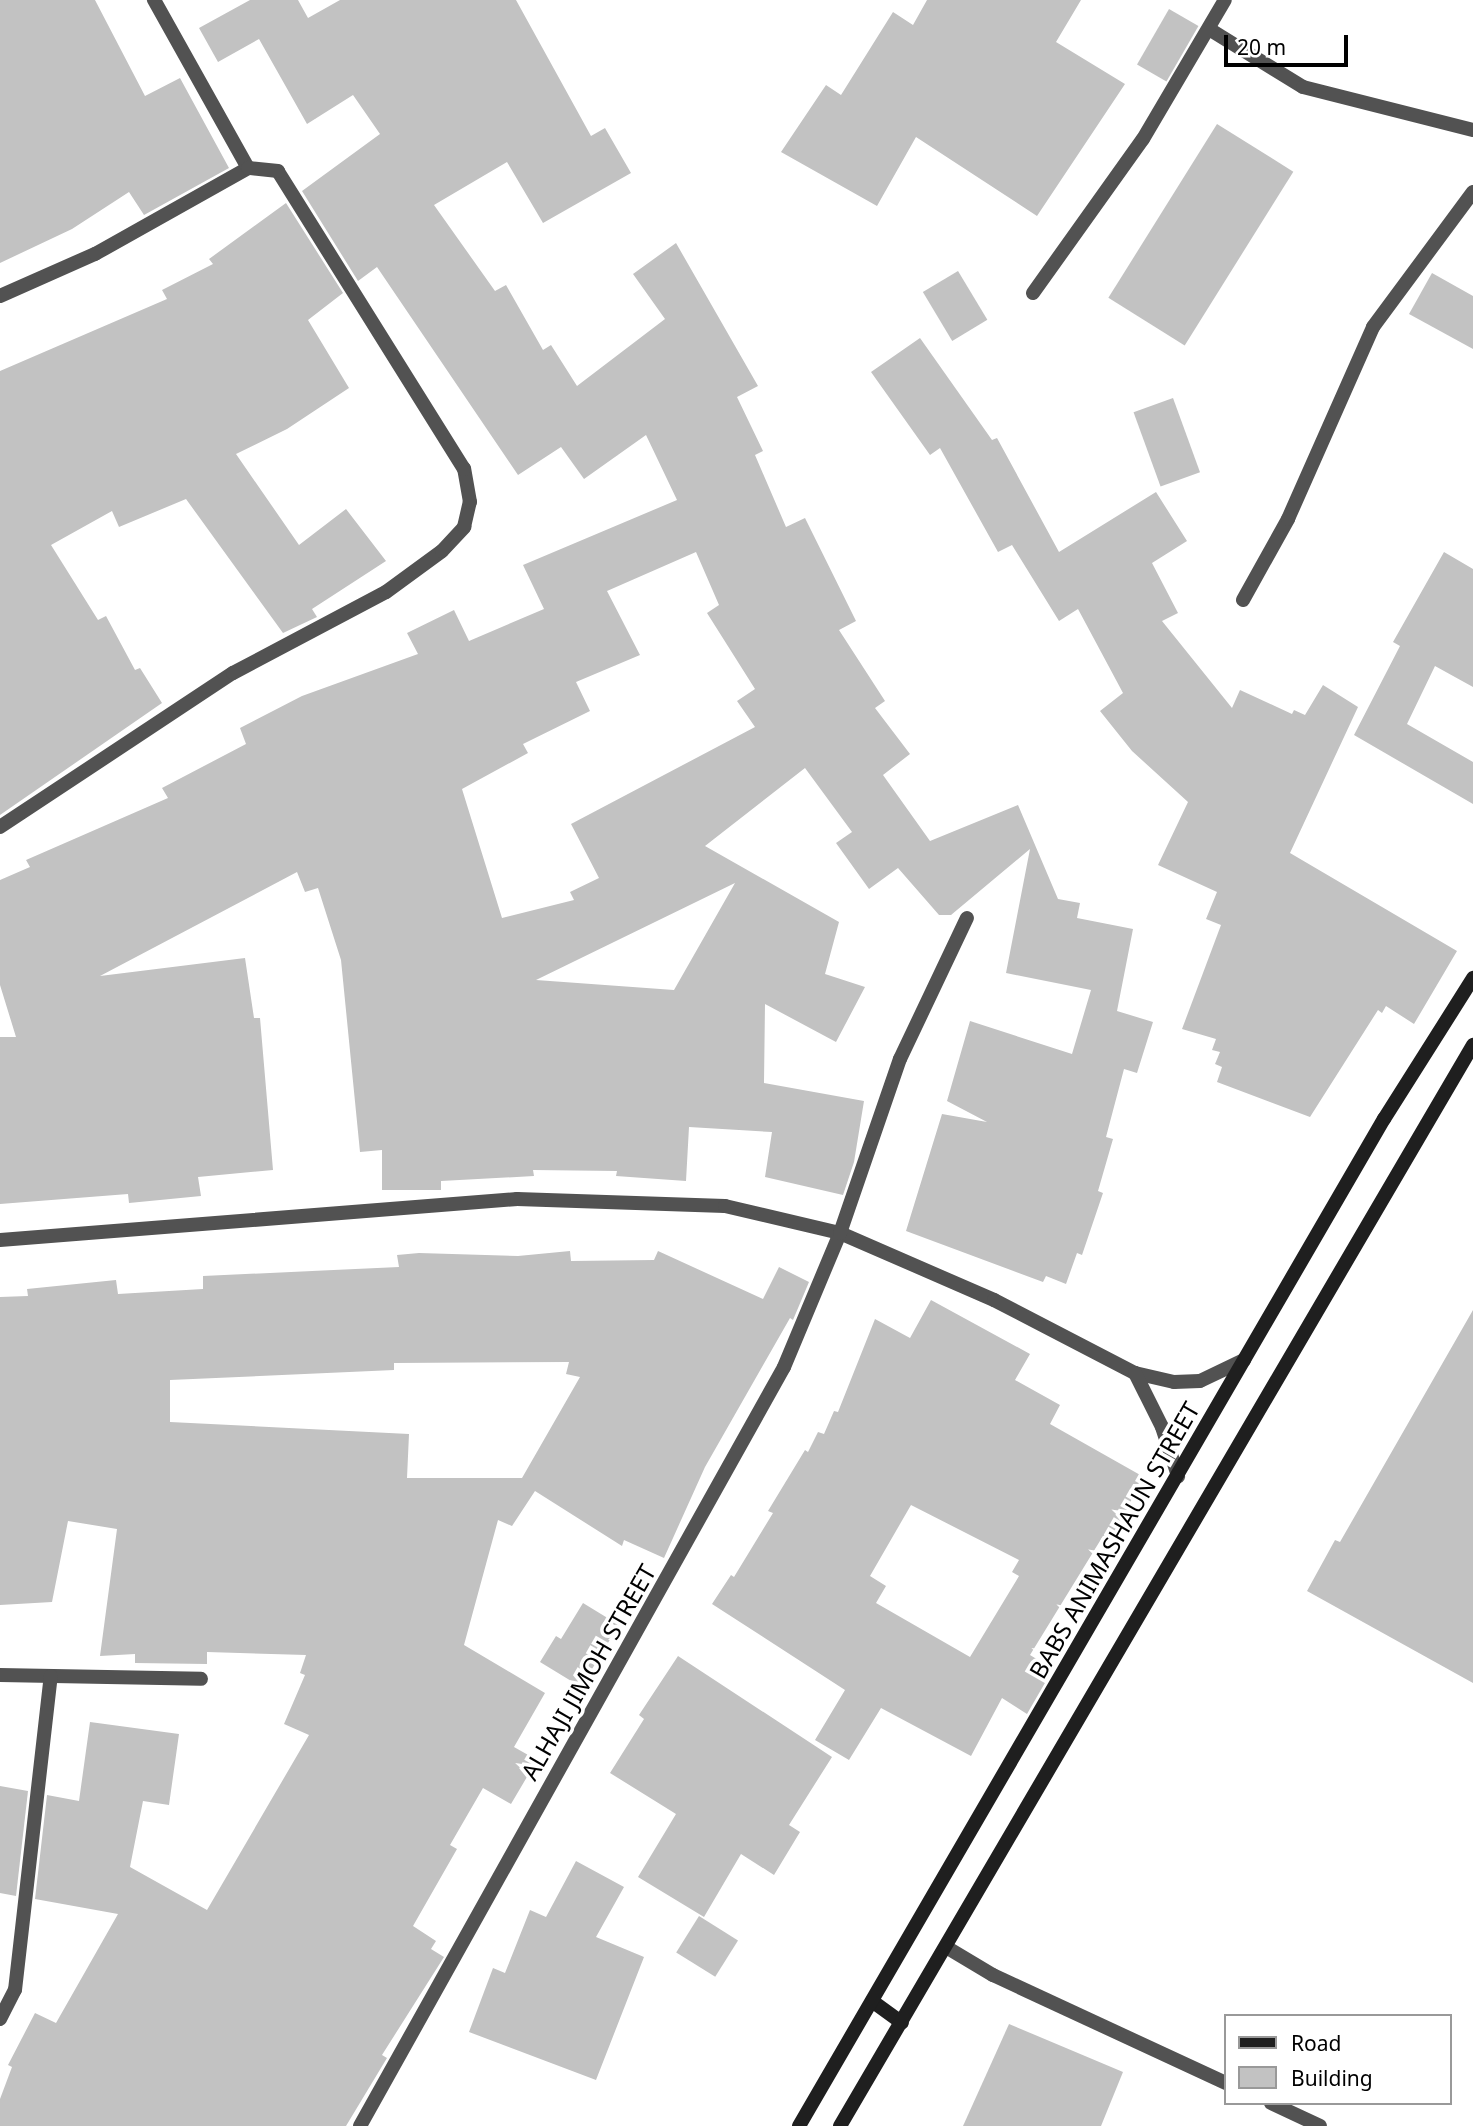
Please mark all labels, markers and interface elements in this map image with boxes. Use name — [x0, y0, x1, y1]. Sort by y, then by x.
scale bar — [1228, 21, 1352, 65]
text: 20 m — [1237, 33, 1286, 61]
street label: BABS ANIMASHAUN STREET — [1023, 1397, 1205, 1683]
street label: ALHAJI JIMOH STREET — [515, 1559, 661, 1785]
legend — [1224, 2014, 1452, 2105]
text: Road — [1291, 2029, 1341, 2057]
text: Building — [1291, 2064, 1373, 2092]

